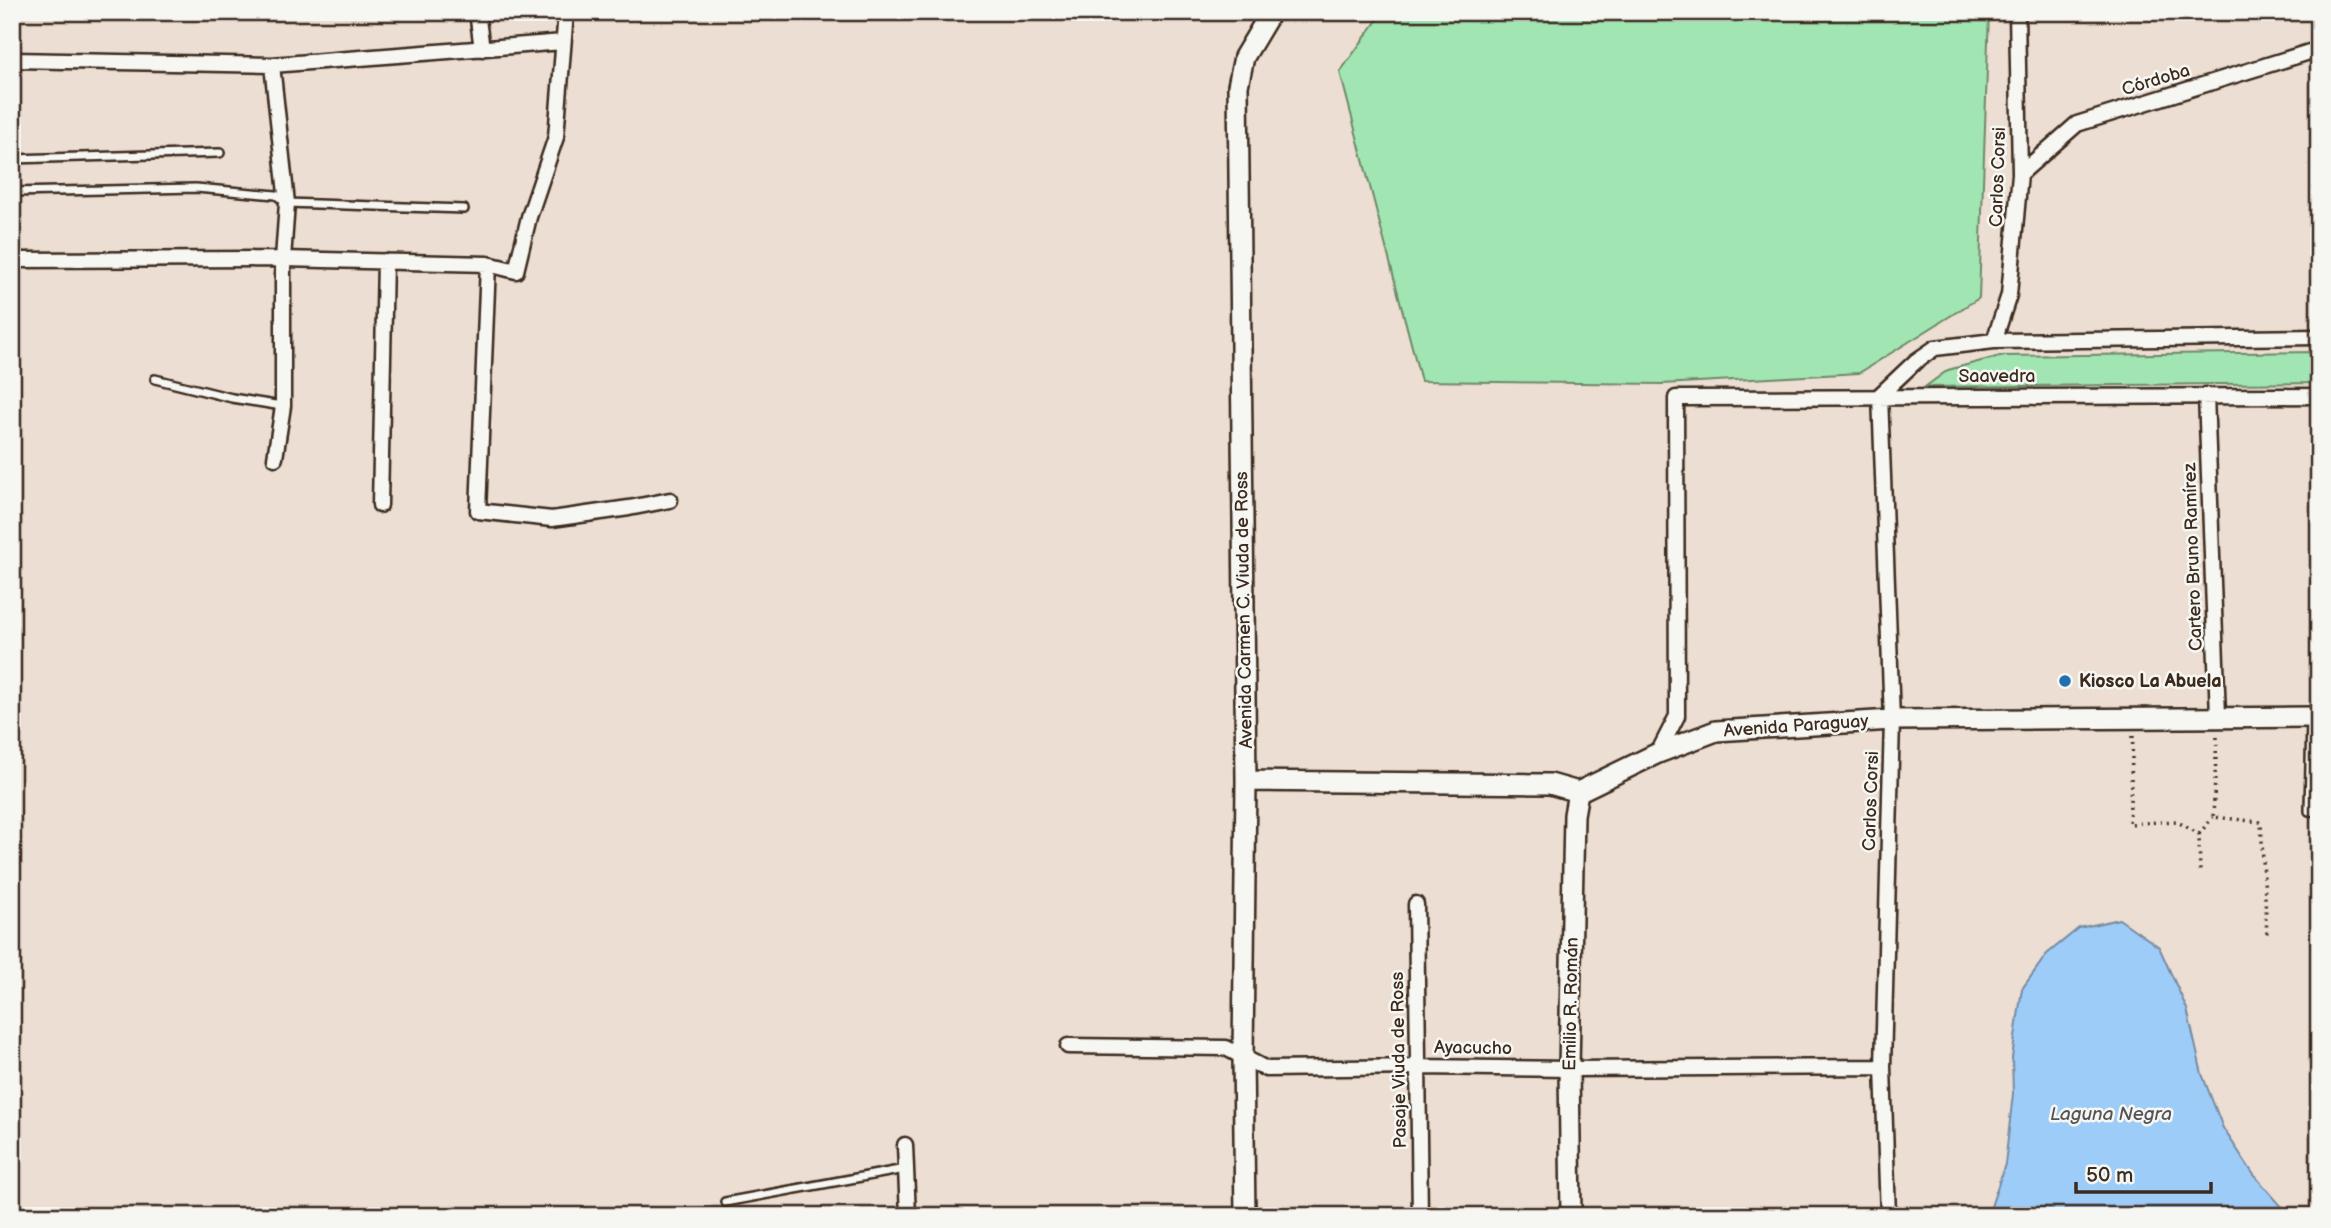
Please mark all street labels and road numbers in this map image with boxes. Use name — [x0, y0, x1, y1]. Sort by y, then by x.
street label: Córdoba — [2119, 60, 2193, 100]
street label: Carlos Corsi — [1986, 127, 2010, 227]
street label: Saavedra — [1958, 366, 2036, 387]
street label: Cartero Bruno Ramírez — [2179, 462, 2207, 651]
street label: Avenida Carmen C. Viuda de Ross — [1231, 471, 1257, 749]
street label: Avenida Paraguay — [1723, 710, 1870, 742]
street label: Carlos Corsi — [1859, 751, 1883, 851]
street label: Emilio R. Román — [1559, 937, 1583, 1071]
street label: Pasaje Viuda de Ross — [1387, 971, 1411, 1148]
street label: Ayacucho — [1434, 1037, 1512, 1059]

